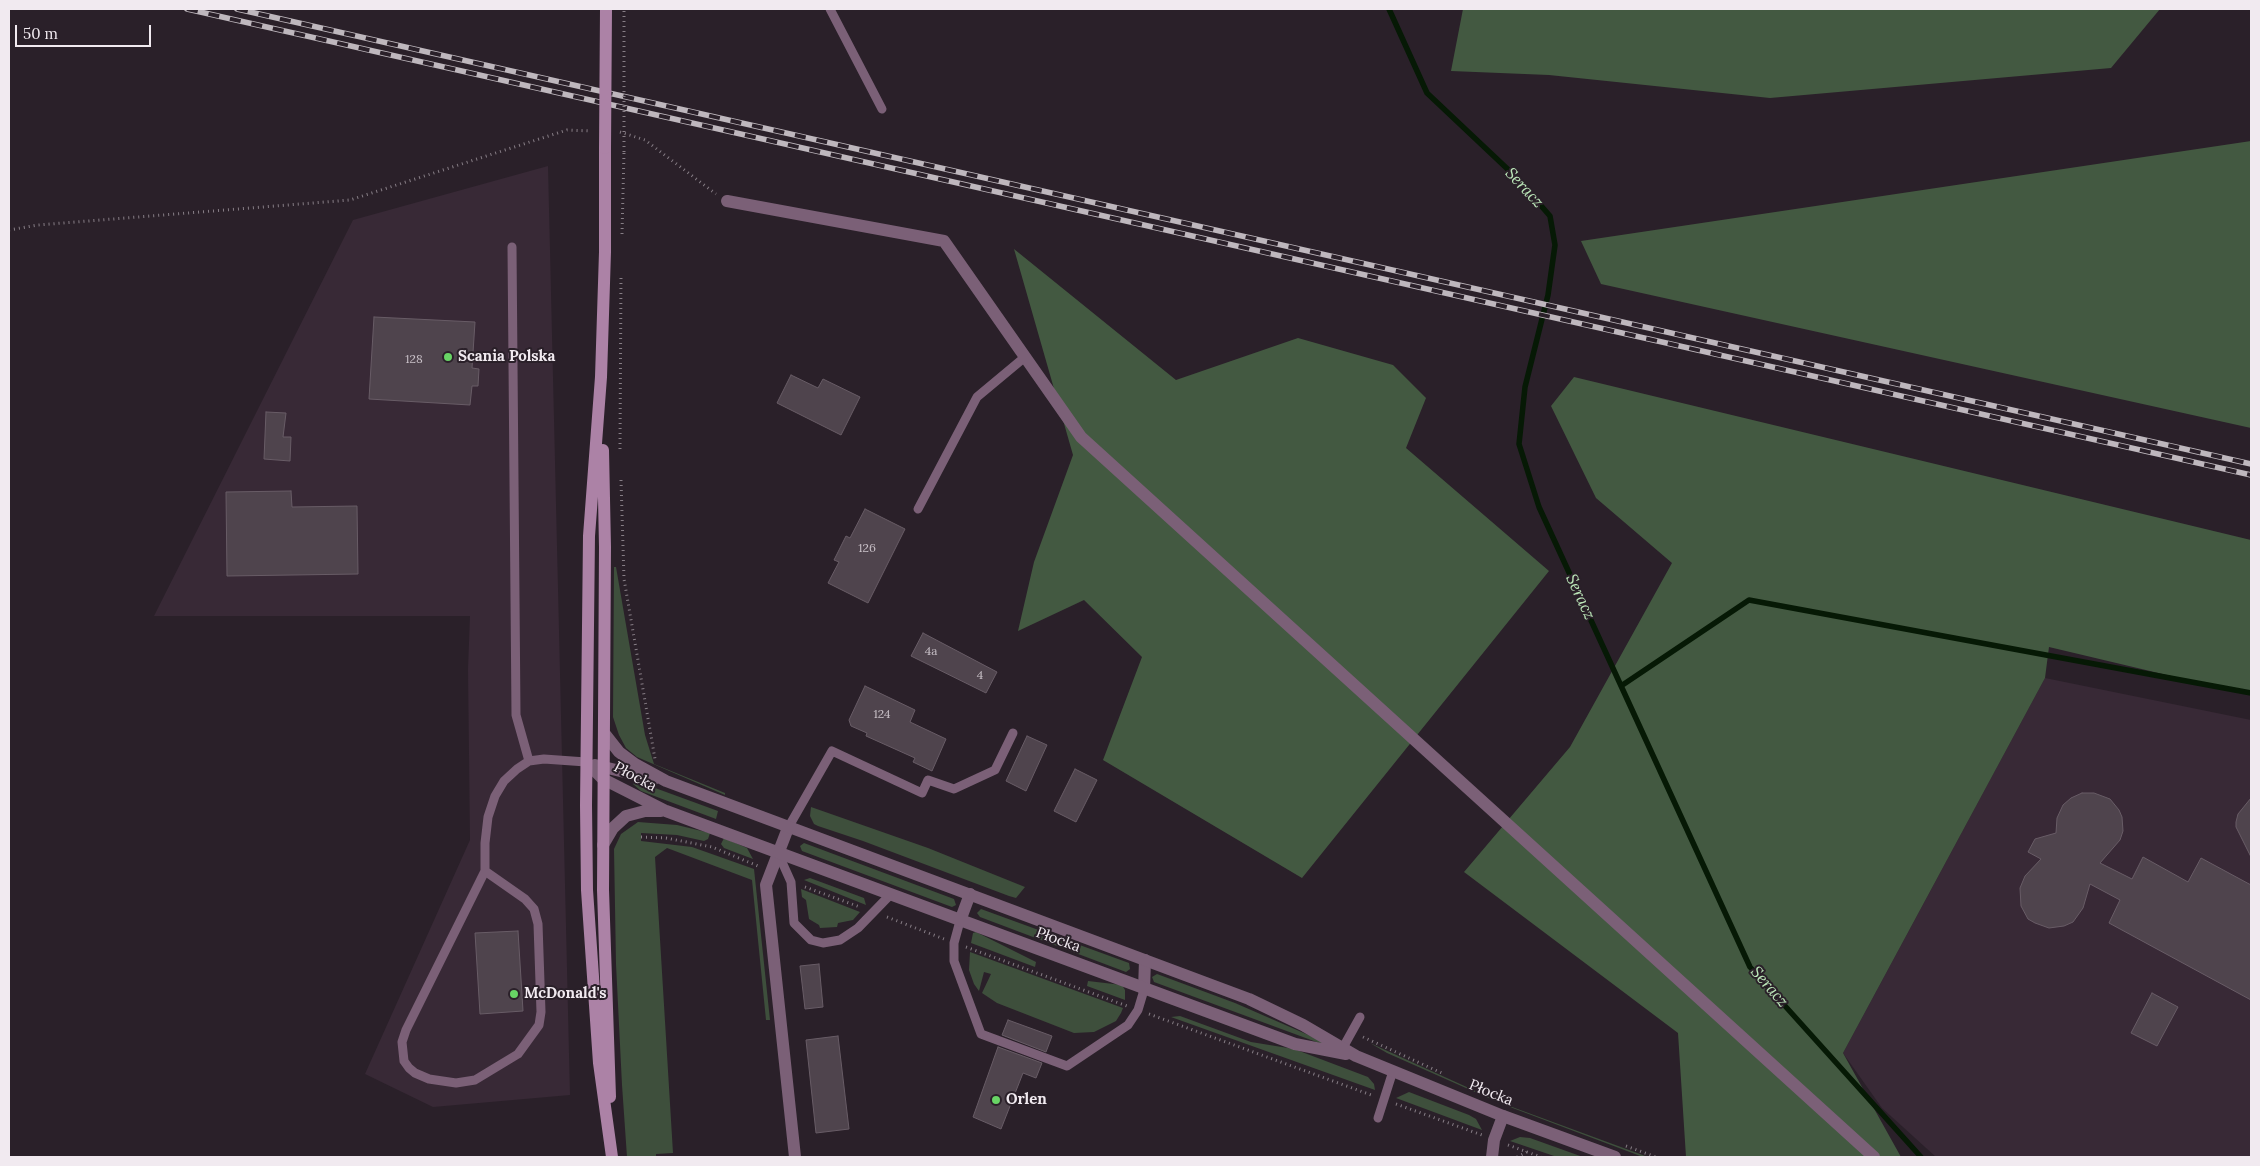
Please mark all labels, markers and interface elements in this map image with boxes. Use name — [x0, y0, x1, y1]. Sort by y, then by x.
scale bar — [18, 15, 154, 47]
text: 50 m — [23, 24, 58, 43]
water label: Seracz — [1501, 164, 1547, 212]
place label: Scania Polska — [458, 348, 555, 366]
marker: Scania Polska — [442, 351, 454, 363]
house number: 128 — [405, 353, 423, 367]
house number: 126 — [858, 542, 876, 556]
water label: Seracz — [1561, 571, 1599, 623]
house number: 4a — [925, 645, 937, 659]
house number: 4 — [977, 669, 983, 683]
house number: 124 — [873, 708, 891, 722]
street label: Płocka — [610, 758, 660, 796]
street label: Płocka — [1033, 924, 1083, 956]
water label: Seracz — [1746, 963, 1792, 1011]
place label: McDonald's — [524, 985, 607, 1003]
marker: McDonald's — [508, 988, 520, 1000]
street label: Płocka — [1466, 1076, 1516, 1110]
place label: Orlen — [1006, 1091, 1047, 1109]
marker: Orlen — [990, 1094, 1002, 1106]

